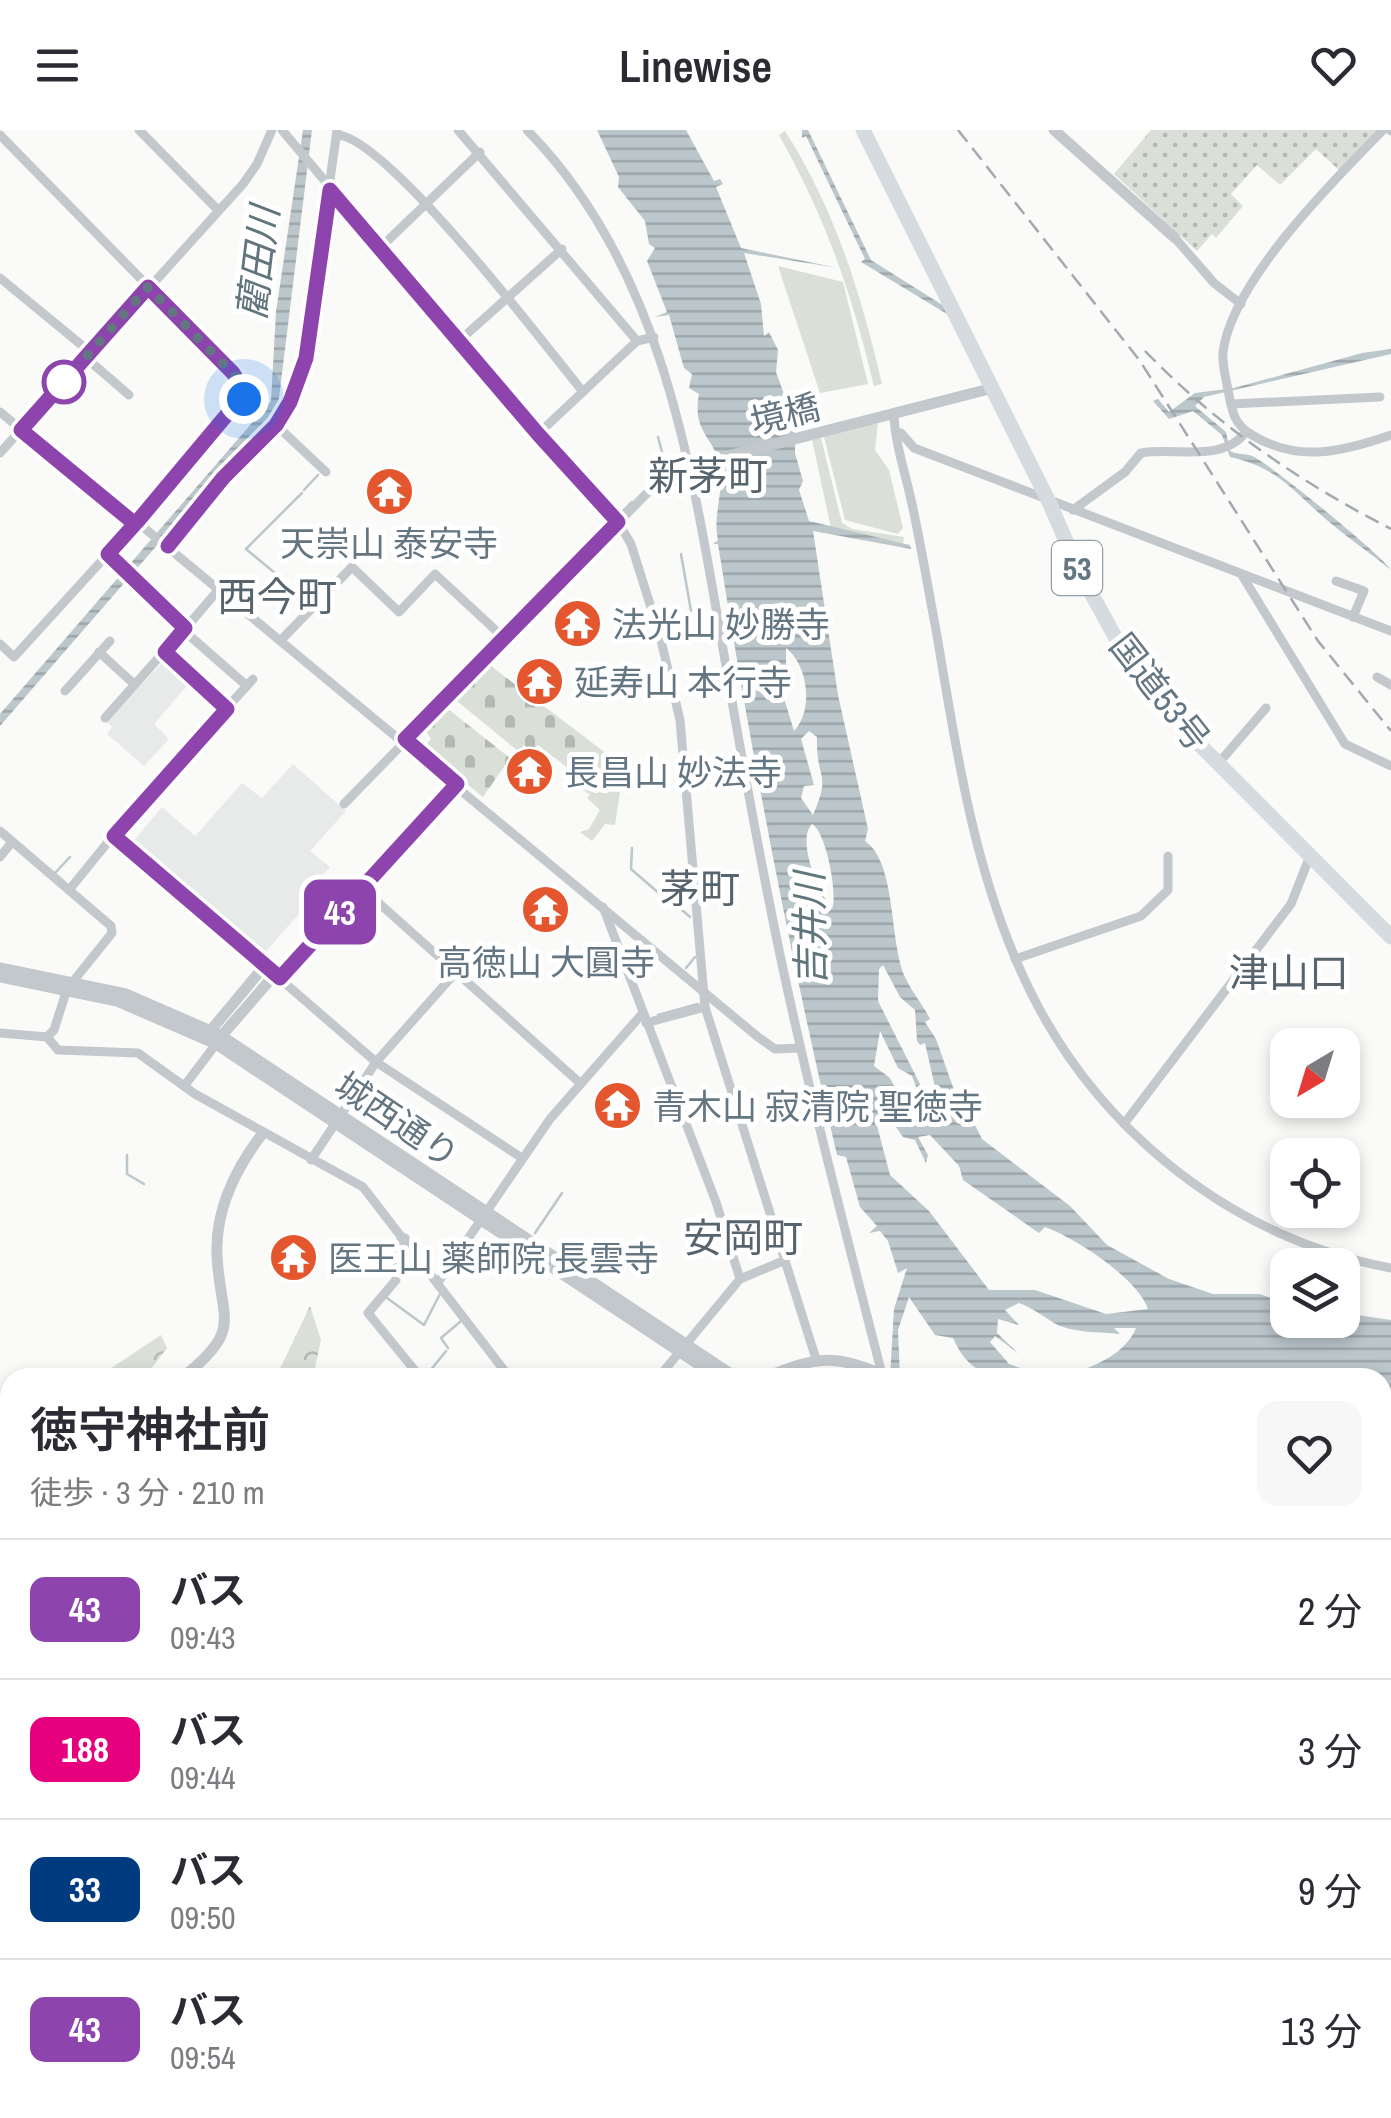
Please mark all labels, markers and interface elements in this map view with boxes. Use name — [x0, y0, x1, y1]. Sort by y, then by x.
text: Linewise — [619, 35, 772, 96]
icon: menu — [30, 38, 85, 93]
icon: heart — [1306, 38, 1361, 93]
water label: 藺田川 — [226, 199, 291, 323]
unlabelled marker — [43, 361, 85, 403]
your location — [219, 374, 269, 424]
street label: 境橋 — [745, 383, 825, 445]
district label: 新茅町 — [648, 449, 768, 502]
temple icon: 天崇山 泰安寺 — [363, 465, 415, 517]
place label: 天崇山 泰安寺 — [280, 520, 498, 567]
road number: 53 — [1052, 541, 1102, 595]
district label: 西今町 — [217, 570, 337, 623]
temple icon: 法光山 妙勝寺 — [551, 598, 603, 650]
place label: 法光山 妙勝寺 — [612, 601, 830, 648]
street label: 国道53号 — [1099, 624, 1221, 760]
temple icon: 延寿山 本行寺 — [513, 656, 565, 708]
place label: 延寿山 本行寺 — [574, 659, 792, 706]
temple icon: 長昌山 妙法寺 — [503, 746, 555, 798]
place label: 長昌山 妙法寺 — [564, 749, 782, 796]
district label: 茅町 — [660, 862, 740, 915]
water label: 吉井川 — [783, 868, 836, 986]
line badge: 43 — [295, 880, 385, 944]
temple icon: 高徳山 大圓寺 — [520, 884, 572, 936]
text: 43 — [324, 889, 356, 936]
place label: 高徳山 大圓寺 — [437, 939, 655, 986]
district label: 津山口 — [1229, 946, 1349, 999]
north arrow — [1270, 1028, 1360, 1118]
map controls — [1270, 1028, 1360, 1338]
street label: 城西通り — [326, 1061, 468, 1179]
temple icon: 青木山 寂清院 聖徳寺 — [591, 1080, 643, 1132]
place label: 青木山 寂清院 聖徳寺 — [652, 1083, 983, 1130]
button: locate — [1270, 1138, 1360, 1228]
district label: 安岡町 — [683, 1211, 803, 1264]
temple icon: 医王山 薬師院 長雲寺 — [267, 1232, 319, 1284]
place label: 医王山 薬師院 長雲寺 — [328, 1235, 659, 1282]
button: layers — [1270, 1248, 1360, 1338]
text: 徳守神社前 — [30, 1397, 270, 1462]
button: heart — [1257, 1401, 1362, 1506]
text: 徒歩 · 3 分 · 210 m — [30, 1471, 265, 1514]
text: バス — [170, 1565, 246, 1616]
text: 43 — [69, 1586, 101, 1633]
text: 2 分 — [1298, 1586, 1362, 1637]
text: 09:43 — [170, 1616, 236, 1659]
text: バス — [170, 1705, 246, 1756]
text: 188 — [61, 1726, 109, 1773]
text: 3 分 — [1298, 1726, 1362, 1777]
text: 09:44 — [170, 1756, 236, 1799]
text: バス — [170, 1845, 246, 1896]
text: 33 — [69, 1866, 101, 1913]
text: 9 分 — [1298, 1866, 1362, 1917]
text: 09:50 — [170, 1896, 236, 1939]
text: バス — [170, 1985, 246, 2036]
text: 43 — [69, 2006, 101, 2053]
text: 13 分 — [1281, 2006, 1362, 2057]
text: 09:54 — [170, 2036, 236, 2079]

